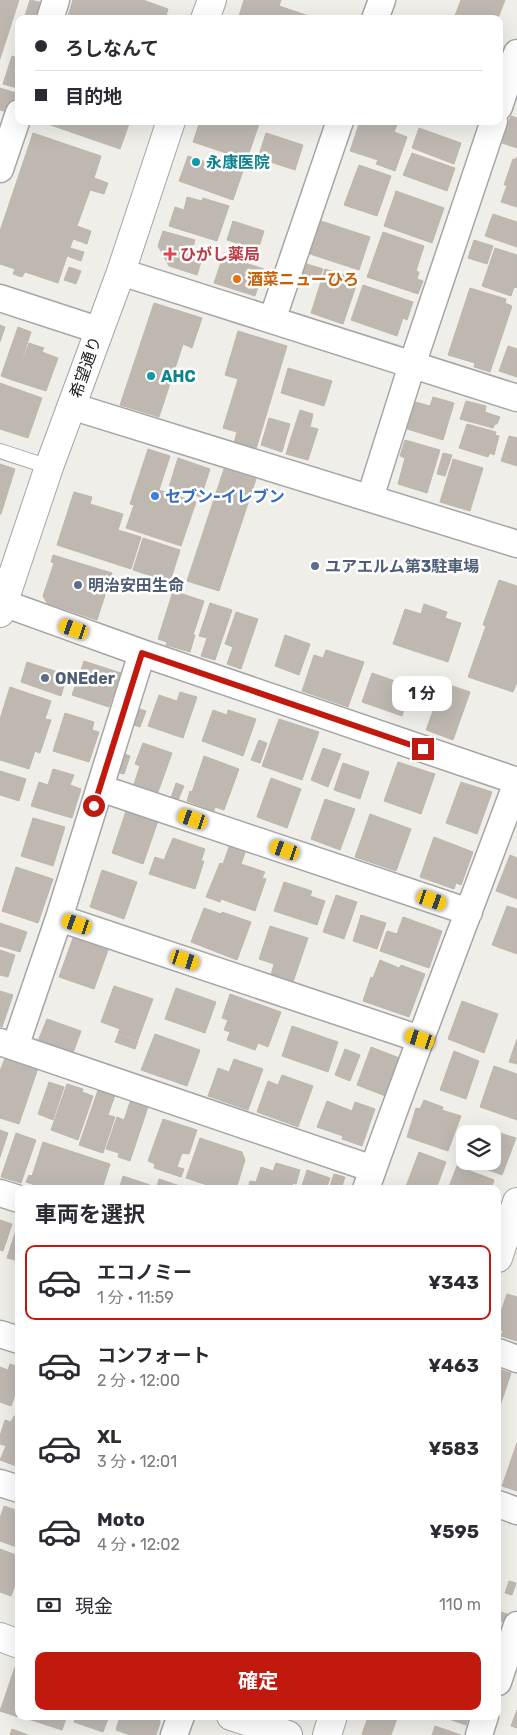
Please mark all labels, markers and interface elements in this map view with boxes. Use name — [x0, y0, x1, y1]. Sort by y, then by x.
text: ろしなんて — [65, 37, 159, 60]
text: 目的地 — [65, 85, 122, 108]
place label: 永康医院 — [206, 153, 270, 172]
marker: 永康医院 — [190, 156, 202, 168]
place label: ひがし薬局 — [180, 245, 260, 264]
marker: ひがし薬局 — [164, 248, 176, 260]
place label: 酒菜ニューひろ — [247, 270, 359, 289]
marker: 酒菜ニューひろ — [231, 273, 243, 285]
street label: 希望通り — [66, 334, 105, 401]
place label: AHC — [161, 367, 196, 386]
marker: AHC — [145, 370, 157, 382]
place label: セブン-イレブン — [165, 487, 285, 506]
marker: セブン-イレブン — [149, 490, 161, 502]
place label: ユアエルム第3駐車場 — [325, 557, 479, 576]
marker: ユアエルム第3駐車場 — [309, 560, 321, 572]
place label: 明治安田生命 — [88, 576, 184, 595]
marker: 明治安田生命 — [72, 579, 84, 591]
car — [57, 617, 90, 641]
place label: ONEder — [55, 669, 116, 688]
marker: ONEder — [39, 672, 51, 684]
callout: 1 分 — [393, 676, 453, 712]
text: 1 分 — [408, 684, 436, 703]
route end — [412, 738, 434, 760]
route start — [83, 795, 105, 817]
car — [176, 807, 209, 831]
car — [268, 838, 301, 862]
car — [415, 888, 448, 912]
car — [60, 912, 93, 936]
car — [168, 948, 201, 972]
car — [403, 1027, 436, 1051]
map controls — [456, 1125, 501, 1170]
button: layers — [456, 1125, 501, 1170]
text: 車両を選択 — [35, 1201, 145, 1228]
icon: car — [37, 1260, 82, 1305]
text: エコノミー — [97, 1261, 192, 1284]
text: ¥343 — [428, 1271, 479, 1294]
text: 1 分 · 11:59 — [97, 1288, 174, 1307]
icon: car — [37, 1343, 82, 1388]
text: コンフォート — [97, 1344, 210, 1367]
text: ¥463 — [428, 1354, 479, 1377]
text: 2 分 · 12:00 — [97, 1371, 180, 1390]
text: XL — [97, 1425, 121, 1448]
icon: car — [37, 1426, 82, 1471]
text: ¥583 — [428, 1437, 479, 1460]
text: 3 分 · 12:01 — [97, 1452, 177, 1471]
text: Moto — [97, 1508, 145, 1531]
icon: car — [37, 1509, 82, 1554]
text: ¥595 — [429, 1520, 479, 1543]
text: 4 分 · 12:02 — [97, 1535, 180, 1554]
icon: cash — [35, 1591, 63, 1619]
text: 現金 — [75, 1595, 113, 1618]
text: 110 m — [439, 1595, 481, 1614]
button: 確定 — [35, 1652, 481, 1710]

